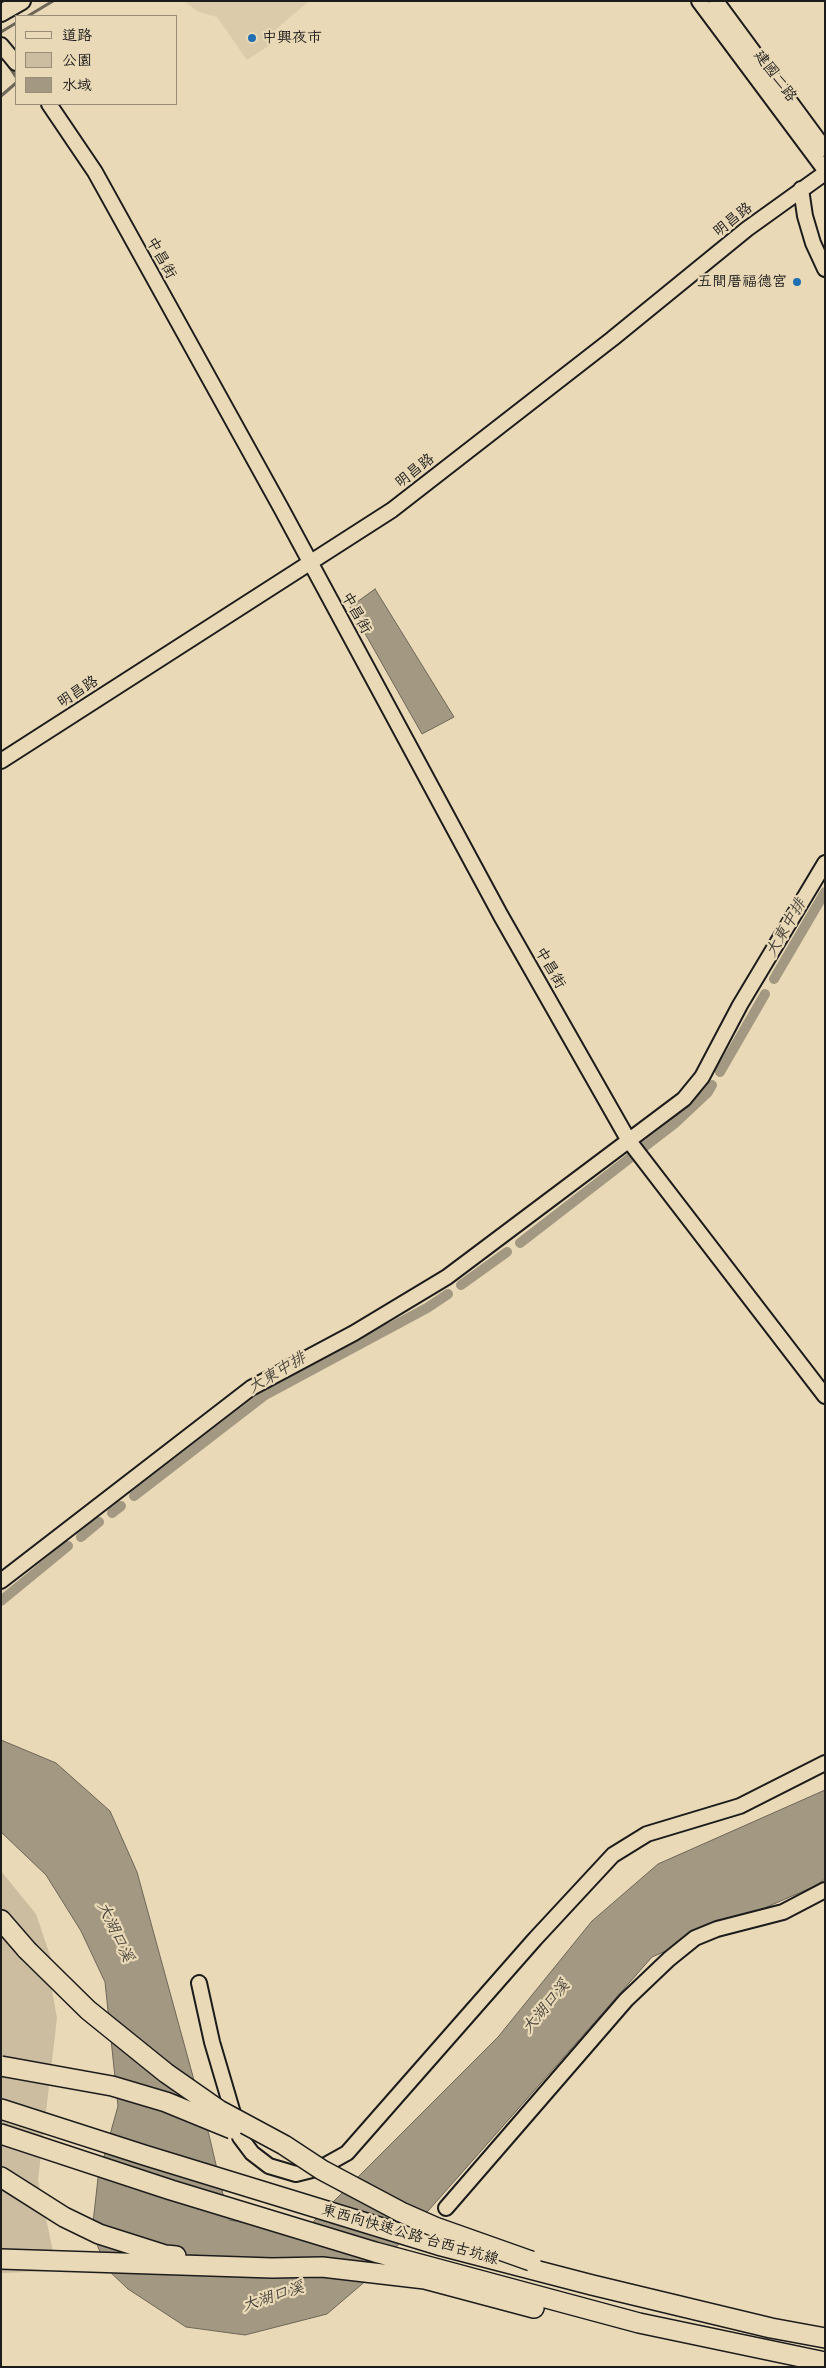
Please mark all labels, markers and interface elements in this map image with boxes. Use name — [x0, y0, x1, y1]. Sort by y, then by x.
legend — [15, 15, 178, 105]
text: 道路 — [62, 24, 92, 45]
place label: 中興夜市 — [262, 29, 322, 47]
marker: 中興夜市 — [246, 32, 258, 44]
street label: 建國二路 — [750, 47, 800, 105]
text: 公園 — [62, 49, 92, 70]
text: 水域 — [62, 74, 92, 95]
street label: 明昌路 — [710, 199, 756, 241]
street label: 中昌街 — [142, 234, 180, 282]
place label: 五間厝福德宮 — [697, 273, 787, 291]
marker: 五間厝福德宮 — [791, 276, 803, 288]
street label: 明昌路 — [392, 450, 438, 492]
street label: 中昌街 — [337, 589, 375, 637]
street label: 明昌路 — [54, 672, 102, 712]
water label: 大東中排 — [762, 895, 810, 961]
street label: 中昌街 — [531, 944, 569, 992]
water label: 大東中排 — [245, 1348, 309, 1398]
water label: 大湖口溪 — [93, 1899, 137, 1965]
water label: 大湖口溪 — [518, 1976, 574, 2038]
street label: 東西向快速公路 台西古坑線 — [319, 2201, 501, 2269]
water label: 大湖口溪 — [240, 2278, 306, 2316]

